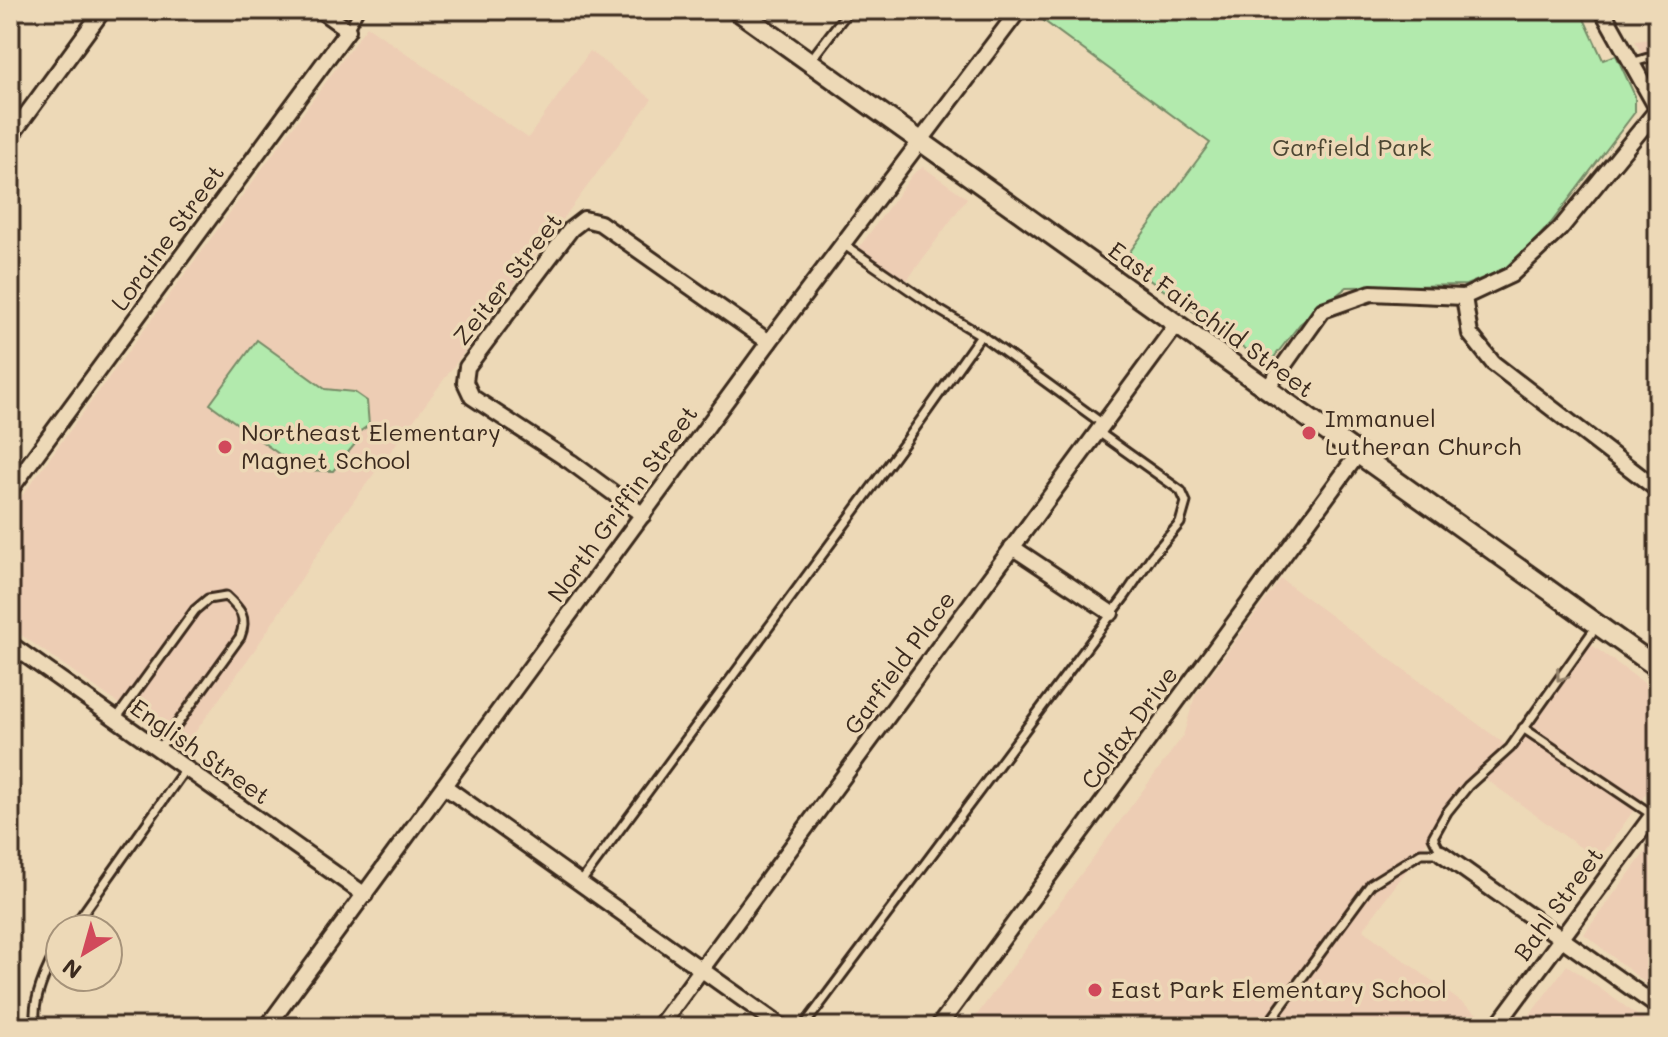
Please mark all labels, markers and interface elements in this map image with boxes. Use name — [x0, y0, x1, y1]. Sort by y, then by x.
park label: Garfield Park — [1272, 131, 1432, 162]
street label: Loraine Street — [103, 158, 230, 316]
street label: Zeiter Street — [445, 206, 568, 351]
street label: East Fairchild Street — [1103, 234, 1321, 404]
street label: North Griffin Street — [540, 398, 704, 608]
place label: Immanuel Lutheran Church — [1325, 402, 1521, 461]
place label: Northeast Elementary Magnet School — [241, 416, 501, 475]
marker: Immanuel Lutheran Church — [1300, 424, 1318, 442]
marker: Northeast Elementary Magnet School — [216, 438, 234, 456]
street label: Garfield Place — [836, 584, 961, 740]
street label: Colfax Drive — [1074, 659, 1184, 795]
one-way arrow — [1556, 667, 1570, 682]
street label: English Street — [125, 691, 277, 810]
street label: Bahl Street — [1506, 840, 1610, 966]
north arrow — [44, 913, 124, 993]
text: N — [56, 953, 87, 986]
place label: East Park Elementary School — [1111, 973, 1447, 1004]
marker: East Park Elementary School — [1086, 981, 1104, 999]

